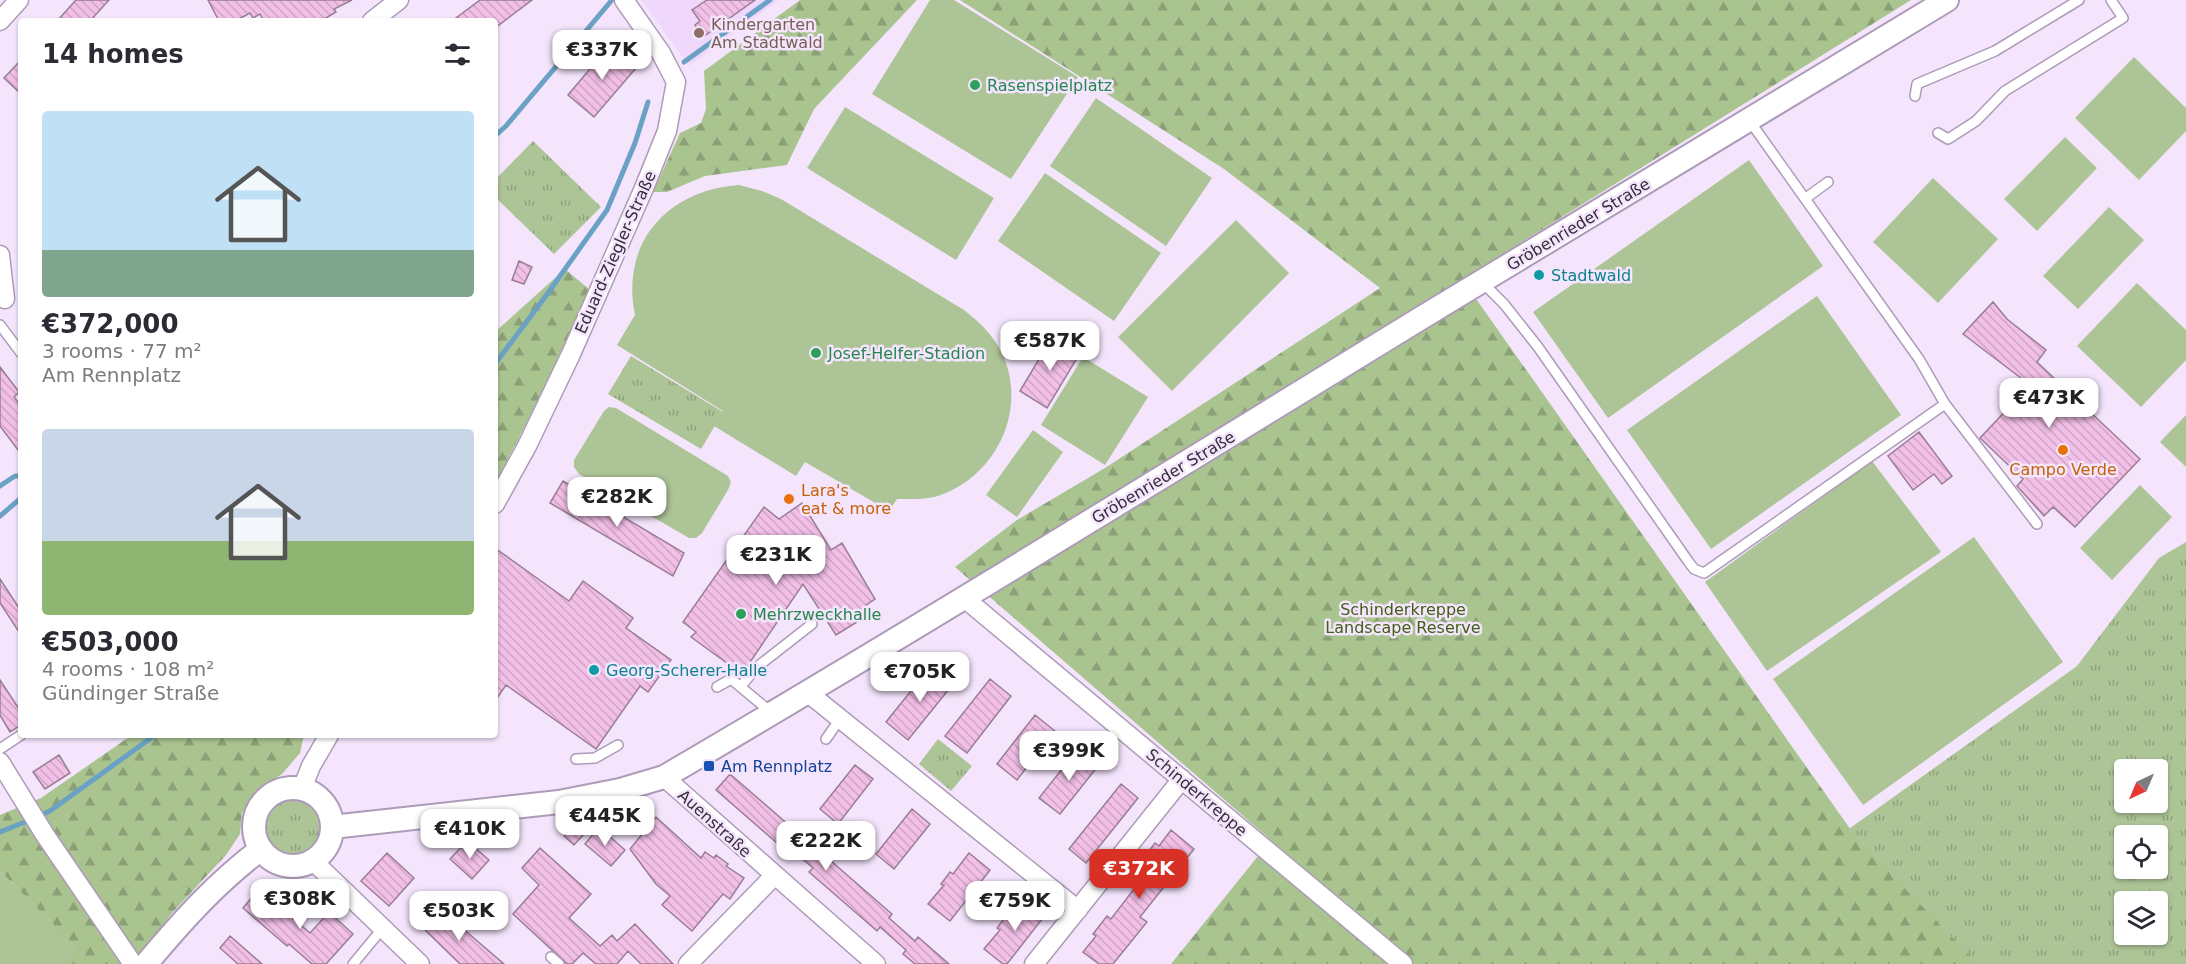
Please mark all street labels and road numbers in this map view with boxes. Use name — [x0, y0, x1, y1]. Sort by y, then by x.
street label: Eduard-Ziegler-Straße — [571, 168, 660, 337]
street label: Gröbenrieder Straße — [1503, 174, 1653, 275]
street label: Gröbenrieder Straße — [1088, 427, 1238, 528]
street label: Schinderkreppe — [1142, 745, 1251, 840]
street label: Auenstraße — [674, 786, 755, 861]

